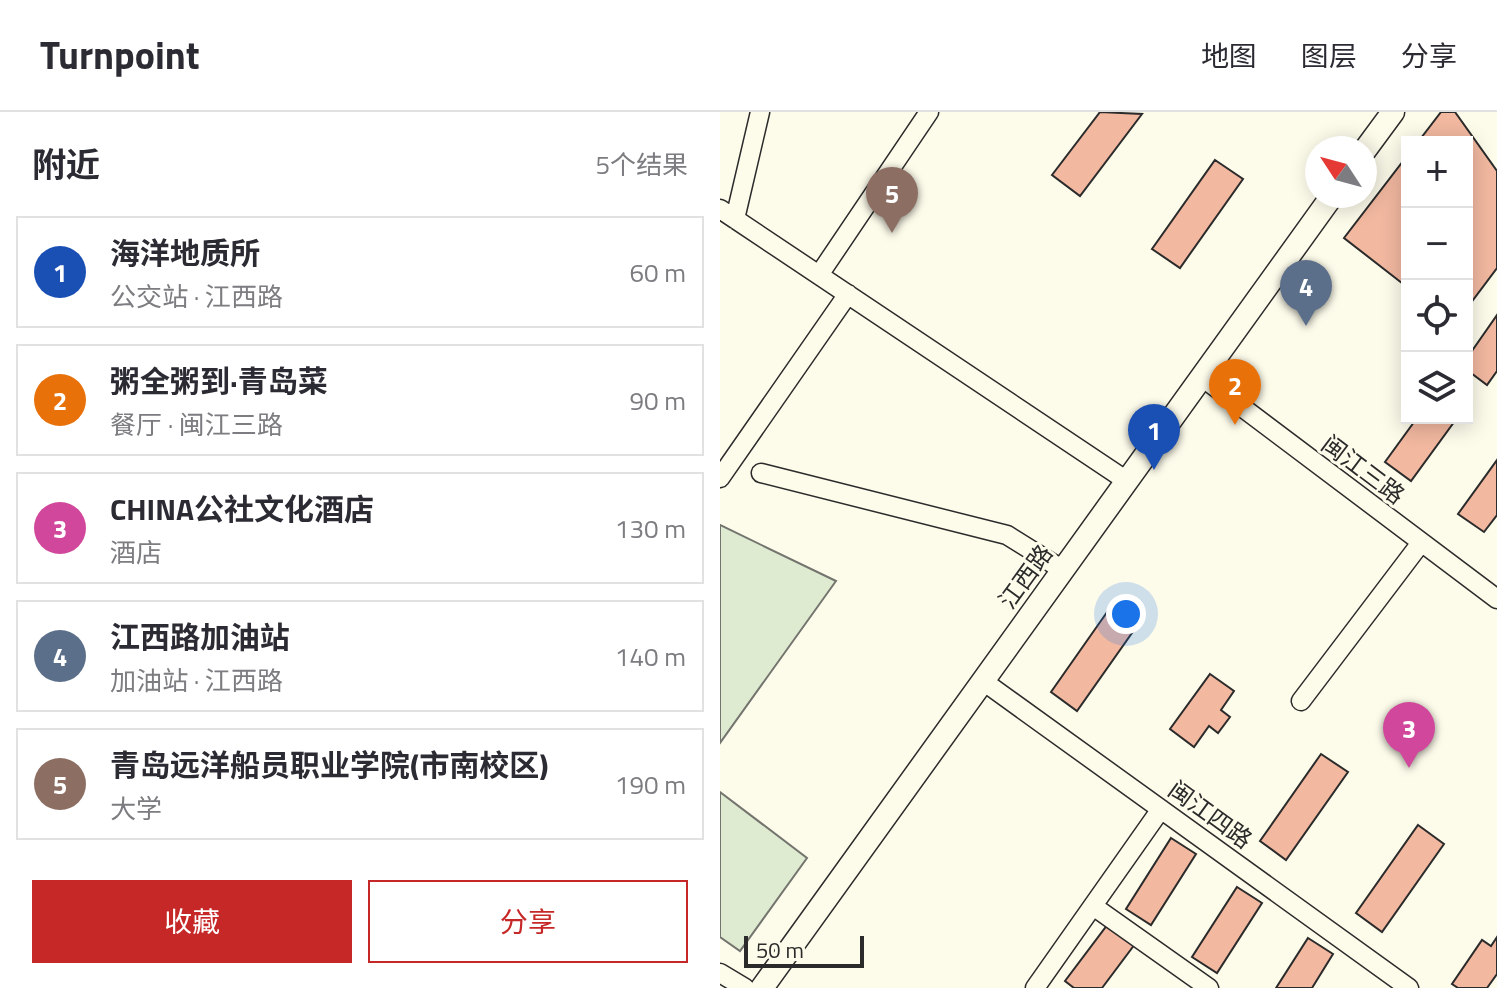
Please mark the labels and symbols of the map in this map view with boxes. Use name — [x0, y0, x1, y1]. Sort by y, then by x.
north arrow — [1305, 136, 1377, 208]
pin: 5 — [866, 167, 918, 233]
pin: 4 — [1280, 260, 1332, 326]
pin: 2 — [1209, 359, 1261, 425]
pin: 1 — [1128, 404, 1180, 470]
street label: 闽江三路 — [1314, 426, 1413, 512]
street label: 江西路 — [989, 537, 1061, 616]
your location — [1106, 594, 1146, 634]
pin: 3 — [1383, 702, 1435, 768]
street label: 闽江四路 — [1161, 771, 1260, 857]
scale bar — [744, 932, 864, 968]

